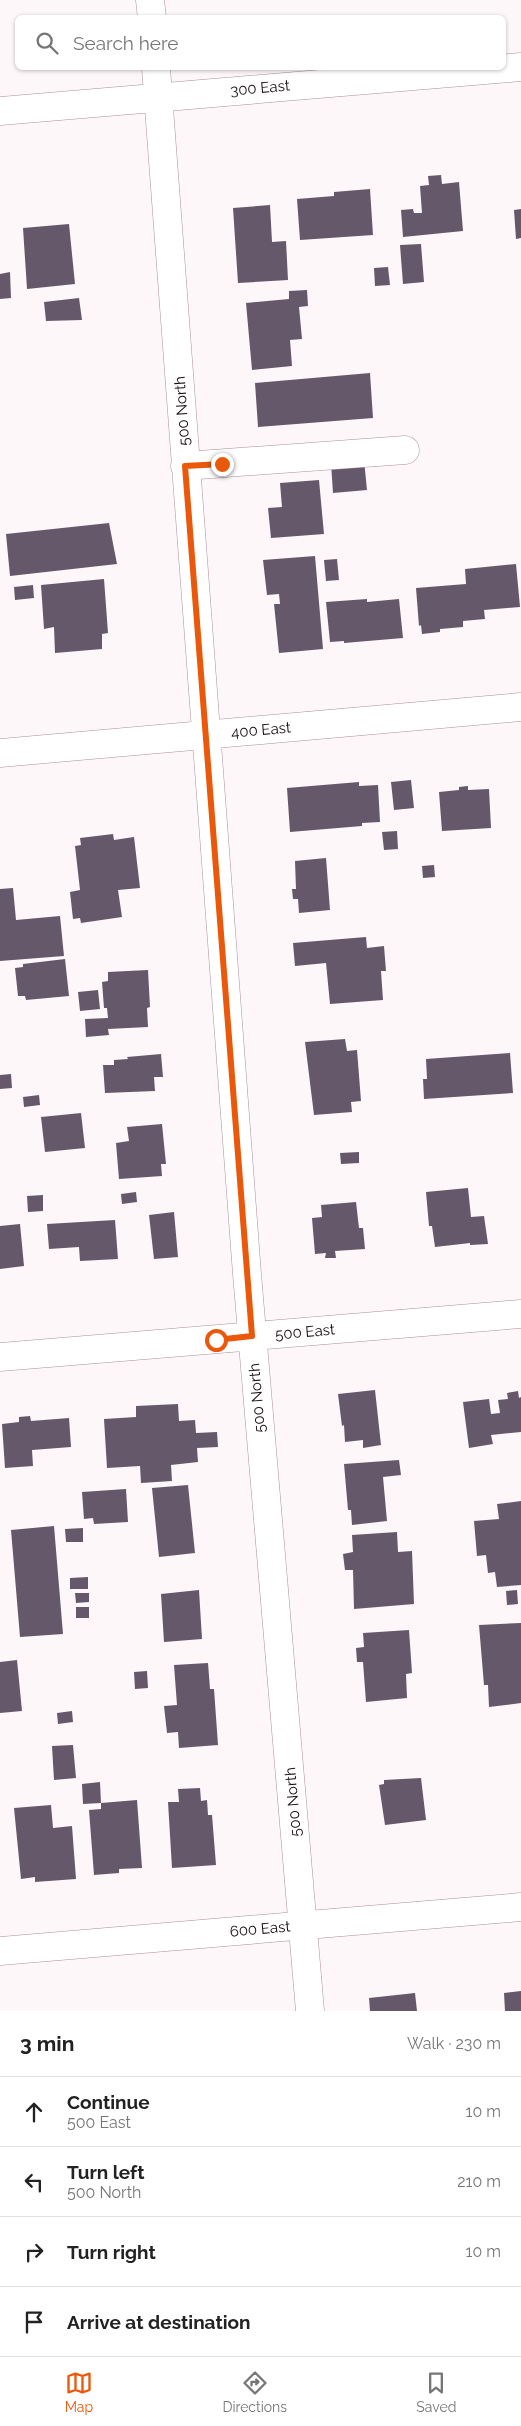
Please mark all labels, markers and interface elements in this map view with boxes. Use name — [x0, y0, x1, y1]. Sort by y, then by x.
search box — [15, 15, 506, 70]
icon: search — [33, 29, 61, 57]
text: Search here — [73, 32, 179, 54]
street label: 300 East — [229, 76, 291, 100]
street label: 500 North — [171, 376, 193, 446]
route end — [211, 453, 234, 476]
street label: 400 East — [230, 718, 292, 742]
street label: 500 East — [274, 1320, 336, 1344]
route start — [205, 1329, 228, 1352]
street label: 500 North — [245, 1362, 269, 1434]
street label: 500 North — [281, 1766, 305, 1838]
street label: 600 East — [229, 1917, 291, 1941]
text: 3 min — [20, 2031, 74, 2056]
text: Walk · 230 m — [407, 2034, 501, 2053]
text: Continue — [67, 2091, 150, 2113]
icon: ahead — [20, 2098, 48, 2126]
text: 10 m — [466, 2102, 501, 2121]
text: 500 East — [67, 2113, 131, 2132]
text: Turn left — [67, 2161, 144, 2183]
icon: left — [20, 2168, 48, 2196]
text: 210 m — [457, 2172, 501, 2191]
text: 500 North — [67, 2183, 141, 2202]
icon: right — [20, 2238, 48, 2266]
text: Turn right — [67, 2241, 156, 2263]
text: 10 m — [466, 2242, 501, 2261]
icon: arrive — [20, 2308, 48, 2336]
text: Arrive at destination — [67, 2311, 251, 2333]
tab: Map — [65, 2369, 93, 2415]
tab: Directions — [222, 2369, 287, 2415]
tab: Saved — [416, 2369, 456, 2415]

